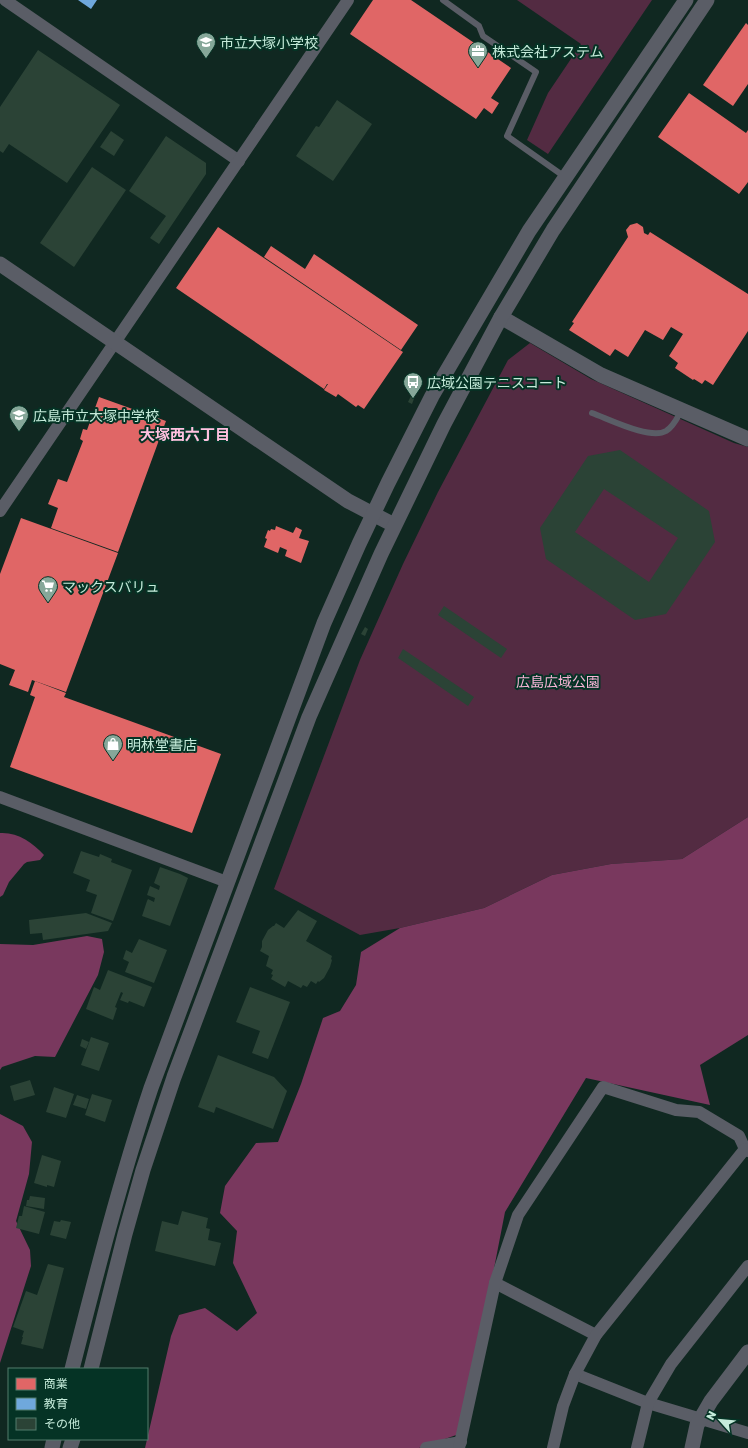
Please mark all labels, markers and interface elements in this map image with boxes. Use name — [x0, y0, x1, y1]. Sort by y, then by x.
school or university icon: 市立大塚小学校 — [195, 31, 217, 59]
place label: 市立大塚小学校 — [220, 34, 318, 51]
office icon: 株式会社アステム — [467, 40, 489, 68]
place label: 株式会社アステム — [492, 43, 604, 60]
bus stop icon: 広域公園テニスコート — [402, 371, 424, 399]
place label: 広域公園テニスコート — [427, 374, 567, 391]
school or university icon: 広島市立大塚中学校 — [8, 404, 30, 432]
place label: 広島市立大塚中学校 — [33, 407, 159, 424]
district label: 大塚西六丁目 — [140, 425, 230, 443]
supermarket icon: マックスバリュ — [37, 575, 59, 603]
place label: マックスバリュ — [62, 578, 160, 595]
park label: 広島広域公園 — [516, 673, 600, 690]
shop icon: 明林堂書店 — [102, 733, 124, 761]
place label: 明林堂書店 — [127, 736, 197, 753]
legend — [8, 1368, 148, 1440]
text: 商業 — [44, 1376, 68, 1391]
text: 教育 — [44, 1396, 68, 1411]
north arrow — [700, 1400, 740, 1440]
text: N — [703, 1409, 718, 1422]
text: その他 — [44, 1416, 80, 1431]

